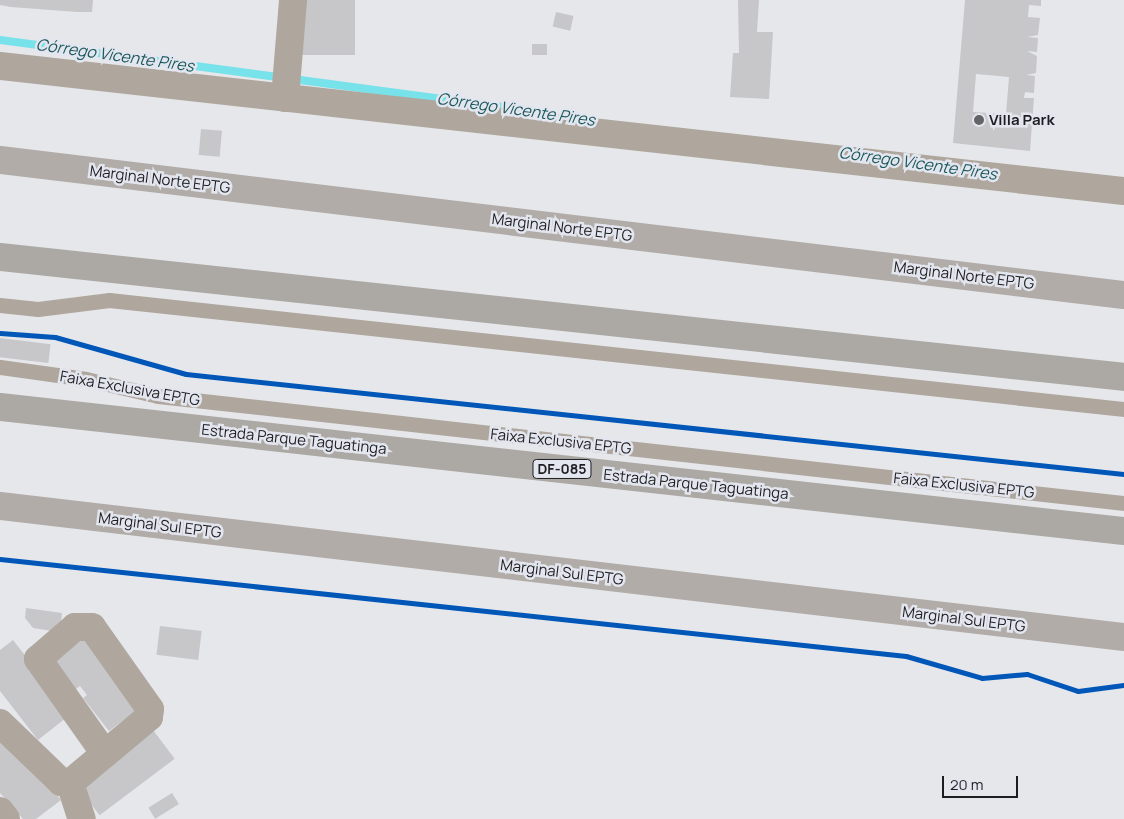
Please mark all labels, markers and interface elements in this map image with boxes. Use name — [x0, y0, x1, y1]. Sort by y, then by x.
water label: Córrego Vicente Pires — [35, 34, 195, 76]
water label: Córrego Vicente Pires — [436, 88, 596, 130]
place label: Villa Park — [989, 111, 1055, 129]
marker: Villa Park — [973, 114, 985, 126]
water label: Córrego Vicente Pires — [838, 142, 998, 184]
street label: Marginal Norte EPTG — [89, 161, 231, 197]
street label: Marginal Norte EPTG — [491, 209, 633, 245]
street label: Marginal Norte EPTG — [893, 257, 1035, 293]
street label: Faixa Exclusiva EPTG — [59, 367, 201, 409]
street label: Estrada Parque Taguatinga — [201, 420, 387, 458]
street label: Faixa Exclusiva EPTG — [490, 425, 632, 457]
road number: DF-085 — [532, 458, 592, 480]
street label: Estrada Parque Taguatinga — [603, 465, 789, 503]
street label: Faixa Exclusiva EPTG — [893, 469, 1035, 501]
street label: Marginal Sul EPTG — [97, 509, 223, 541]
street label: Marginal Sul EPTG — [499, 556, 625, 588]
street label: Marginal Sul EPTG — [901, 603, 1027, 635]
scale bar — [944, 766, 1020, 798]
text: 20 m — [950, 774, 983, 795]

